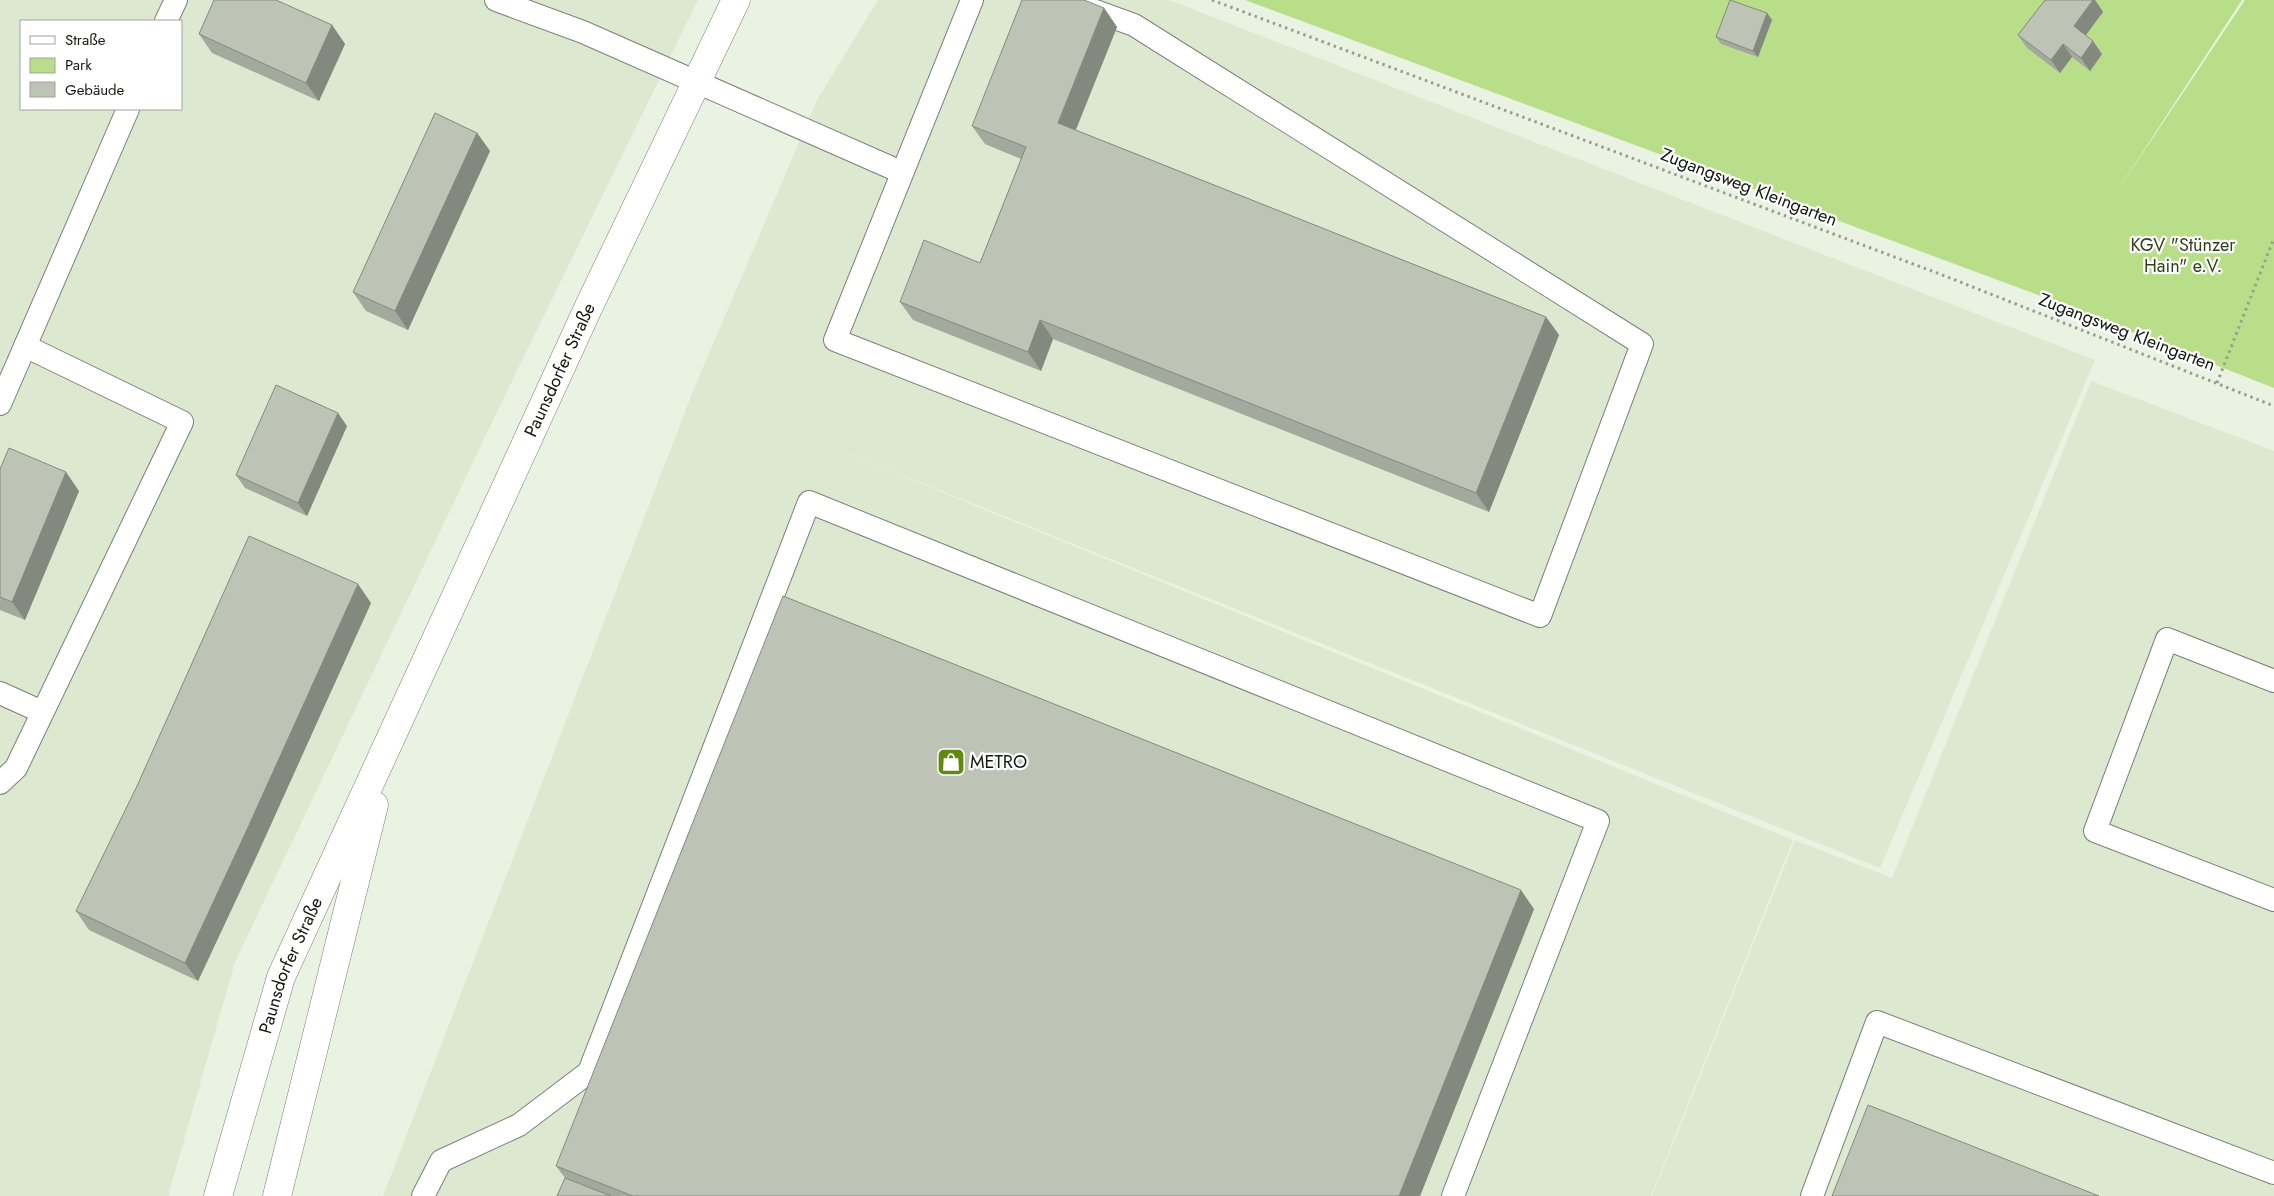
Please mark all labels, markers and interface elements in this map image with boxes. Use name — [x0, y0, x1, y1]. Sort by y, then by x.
legend — [20, 20, 182, 110]
text: Straße — [65, 29, 106, 51]
text: Park — [65, 54, 92, 76]
text: Gebäude — [65, 79, 125, 101]
street label: Zugangsweg Kleingarten — [1657, 141, 1841, 233]
park label: KGV "Stünzer Hain" e.V. — [2131, 232, 2236, 279]
street label: Zugangsweg Kleingarten — [2035, 286, 2219, 378]
street label: Paunsdorfer Straße — [518, 299, 602, 441]
shop icon: METRO — [936, 747, 966, 777]
place label: METRO — [970, 749, 1027, 775]
street label: Paunsdorfer Straße — [252, 893, 329, 1037]

